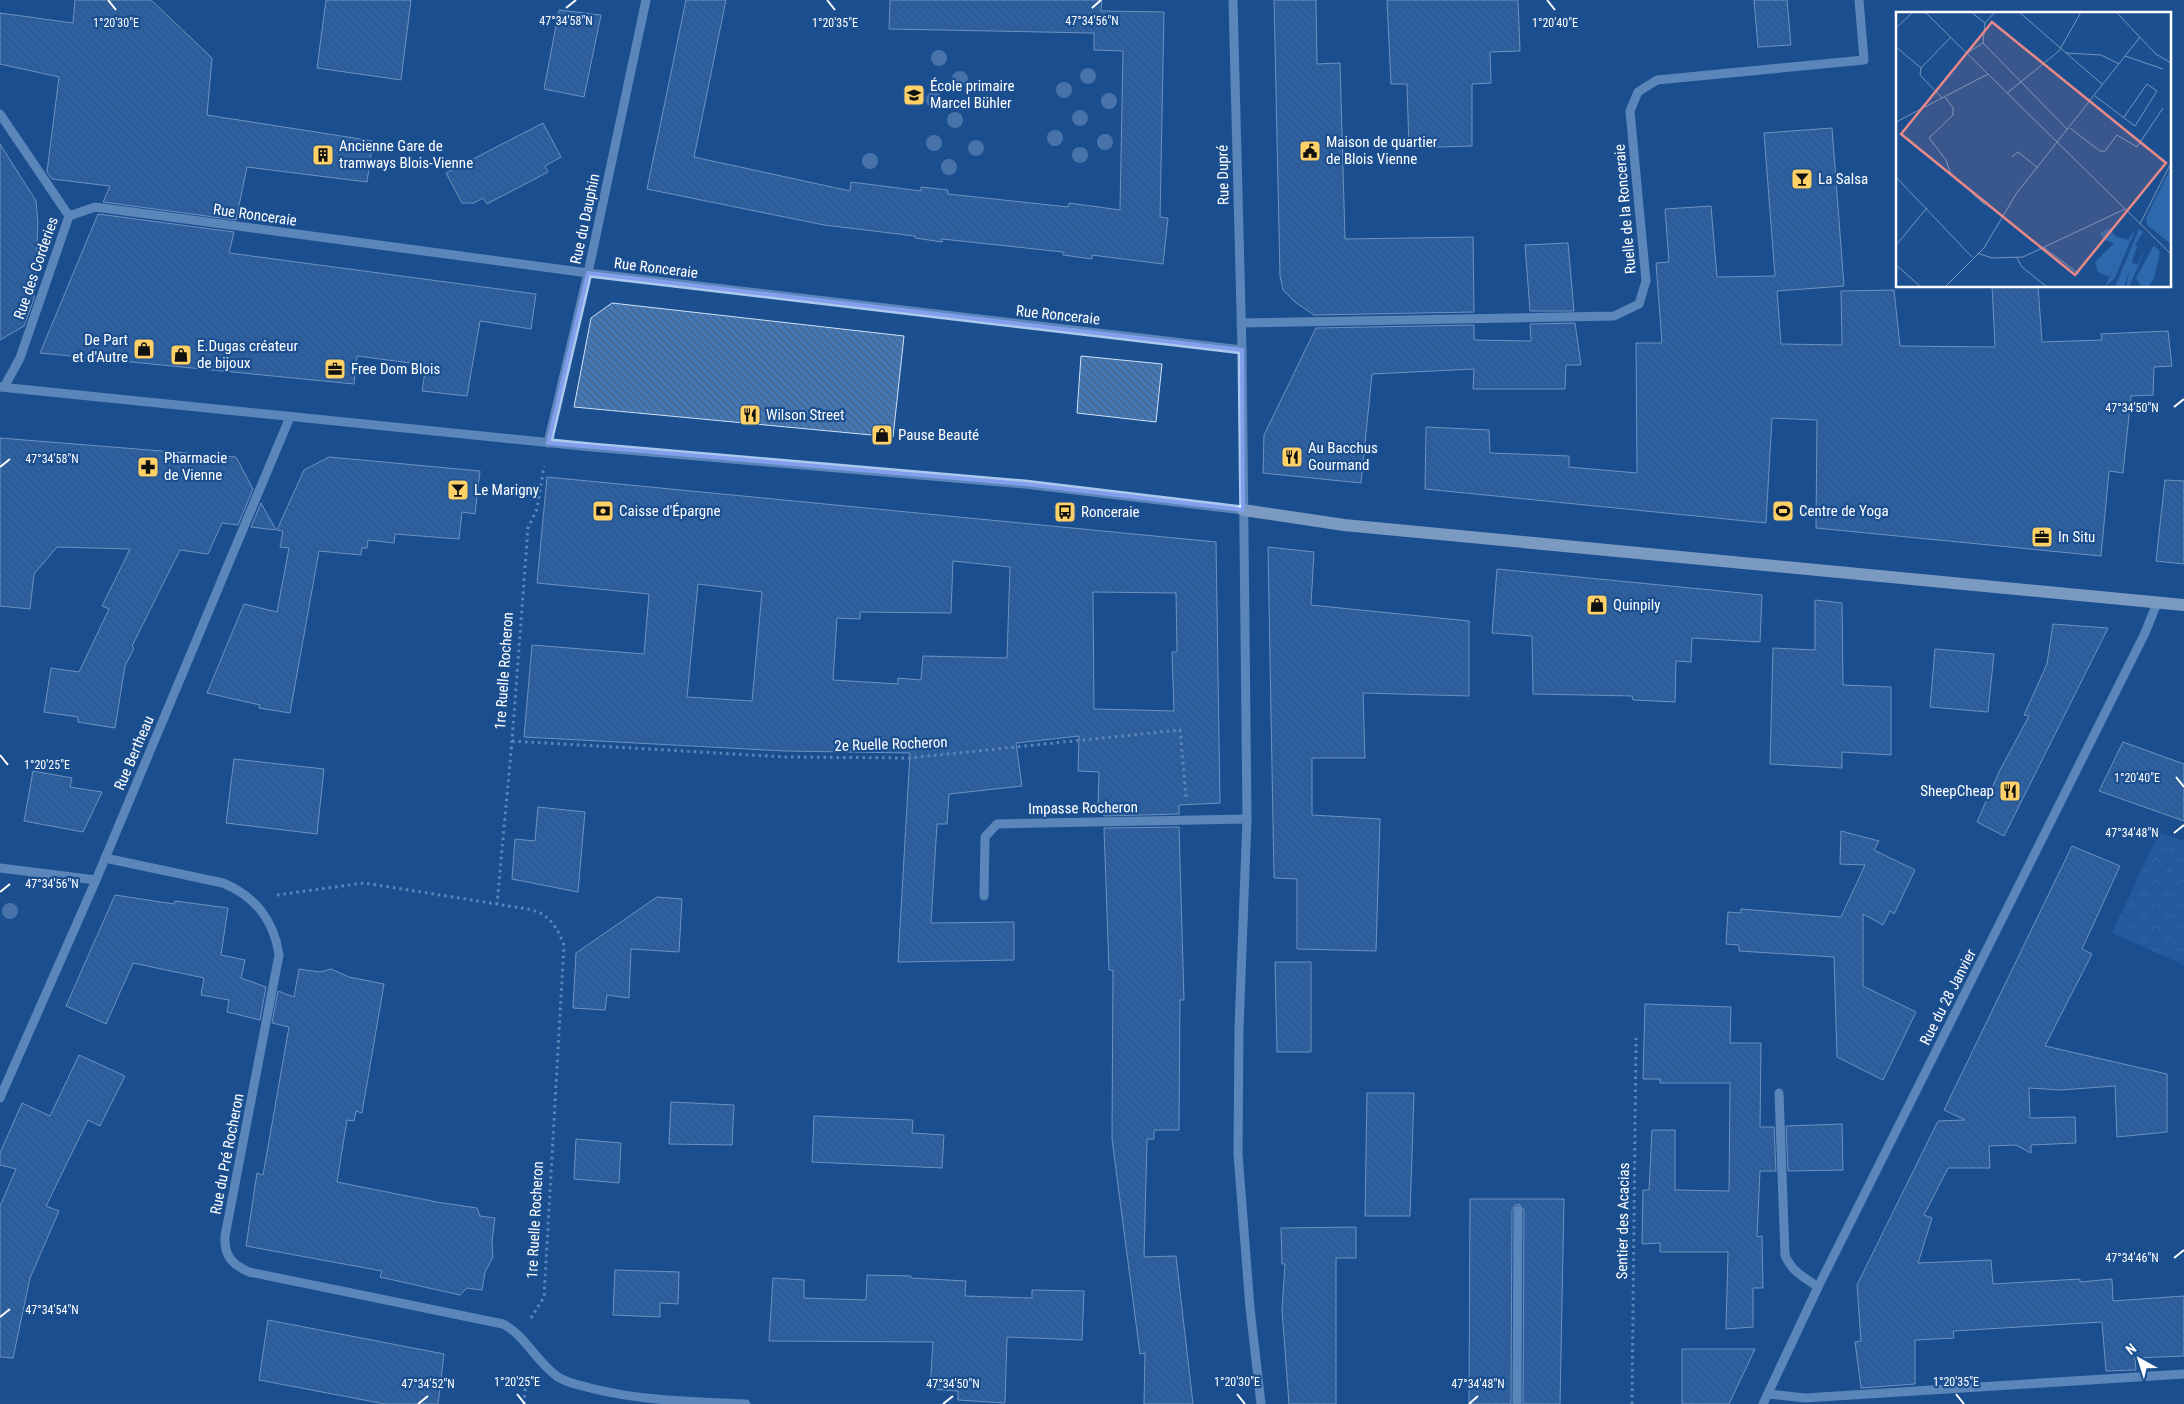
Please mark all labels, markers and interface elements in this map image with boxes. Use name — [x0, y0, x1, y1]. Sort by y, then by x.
inset map — [1896, 12, 2172, 288]
text: 47°34'58"N — [539, 14, 593, 28]
text: 47°34'56"N — [1065, 14, 1119, 28]
text: 1°20'30"E — [93, 16, 139, 30]
text: 1°20'35"E — [812, 16, 858, 30]
text: 1°20'40"E — [1532, 16, 1578, 30]
place label: École primaire Marcel Bühler — [930, 77, 1015, 112]
school or university icon: École primaire Marcel Bühler — [902, 83, 926, 107]
place label: Maison de quartier de Blois Vienne — [1326, 133, 1438, 168]
place label: Ancienne Gare de tramways Blois-Vienne — [339, 137, 473, 172]
public building icon: Maison de quartier de Blois Vienne — [1298, 139, 1322, 163]
building icon: Ancienne Gare de tramways Blois-Vienne — [311, 143, 335, 167]
street label: Ruelle de la Ronceraie — [1610, 143, 1640, 275]
street label: Rue Dupré — [1213, 145, 1233, 205]
bar icon: La Salsa — [1790, 167, 1814, 191]
place label: La Salsa — [1818, 170, 1868, 188]
street label: Rue du Dauphin — [567, 172, 603, 266]
street label: Rue Ronceraie — [212, 200, 298, 230]
street label: Rue des Corderies — [10, 214, 62, 322]
street label: Rue Ronceraie — [613, 254, 699, 282]
street label: Rue Ronceraie — [1015, 302, 1101, 328]
place label: De Part et d'Autre — [72, 331, 128, 366]
shop icon: De Part et d'Autre — [132, 337, 156, 361]
place label: E.Dugas créateur de bijoux — [197, 337, 298, 372]
shop icon: E.Dugas créateur de bijoux — [169, 343, 193, 367]
office icon: Free Dom Blois — [323, 357, 347, 381]
place label: Free Dom Blois — [351, 360, 440, 378]
text: 47°34'50"N — [2105, 401, 2159, 415]
restaurant icon: Wilson Street — [738, 403, 762, 427]
place label: Wilson Street — [766, 406, 845, 424]
shop icon: Pause Beauté — [870, 423, 894, 447]
place label: Pause Beauté — [898, 426, 979, 444]
place label: Au Bacchus Gourmand — [1308, 439, 1378, 474]
restaurant icon: Au Bacchus Gourmand — [1280, 445, 1304, 469]
place label: Pharmacie de Vienne — [164, 449, 227, 484]
text: 47°34'58"N — [25, 452, 79, 466]
pharmacy icon: Pharmacie de Vienne — [136, 455, 160, 479]
bar icon: Le Marigny — [446, 478, 470, 502]
place label: Le Marigny — [474, 481, 539, 499]
bank icon: Caisse d'Épargne — [591, 499, 615, 523]
sports icon: Centre de Yoga — [1771, 499, 1795, 523]
bus stop icon: Ronceraie — [1053, 500, 1077, 524]
place label: Caisse d'Épargne — [619, 502, 721, 520]
place label: Centre de Yoga — [1799, 502, 1889, 520]
place label: Ronceraie — [1081, 503, 1140, 521]
office icon: In Situ — [2030, 525, 2054, 549]
place label: In Situ — [2058, 528, 2095, 546]
shop icon: Quinpily — [1585, 593, 1609, 617]
place label: Quinpily — [1613, 596, 1661, 614]
street label: 1re Ruelle Rocheron — [491, 612, 517, 730]
street label: Rue Bertheau — [110, 713, 158, 793]
street label: 2e Ruelle Rocheron — [834, 733, 948, 755]
text: 1°20'25"E — [24, 758, 70, 772]
text: 1°20'40"E — [2114, 771, 2160, 785]
restaurant icon: SheepCheap — [1998, 779, 2022, 803]
place label: SheepCheap — [1920, 782, 1994, 800]
street label: Impasse Rocheron — [1028, 798, 1138, 818]
text: 47°34'48"N — [2105, 826, 2159, 840]
text: 47°34'56"N — [25, 877, 79, 891]
street label: Rue du 28 Janvier — [1916, 946, 1980, 1048]
street label: Rue du Pré Rocheron — [206, 1092, 248, 1216]
street label: 1re Ruelle Rocheron — [523, 1161, 547, 1279]
street label: Sentier des Acacias — [1613, 1162, 1633, 1280]
text: 47°34'46"N — [2105, 1251, 2159, 1265]
text: 47°34'54"N — [25, 1303, 79, 1317]
north arrow — [2114, 1334, 2164, 1384]
text: N — [2122, 1340, 2139, 1358]
text: 1°20'25"E — [494, 1375, 540, 1389]
text: 1°20'30"E — [1214, 1375, 1260, 1389]
text: 1°20'35"E — [1933, 1375, 1979, 1389]
text: 47°34'52"N — [401, 1377, 455, 1391]
text: 47°34'50"N — [926, 1377, 980, 1391]
text: 47°34'48"N — [1451, 1377, 1505, 1391]

